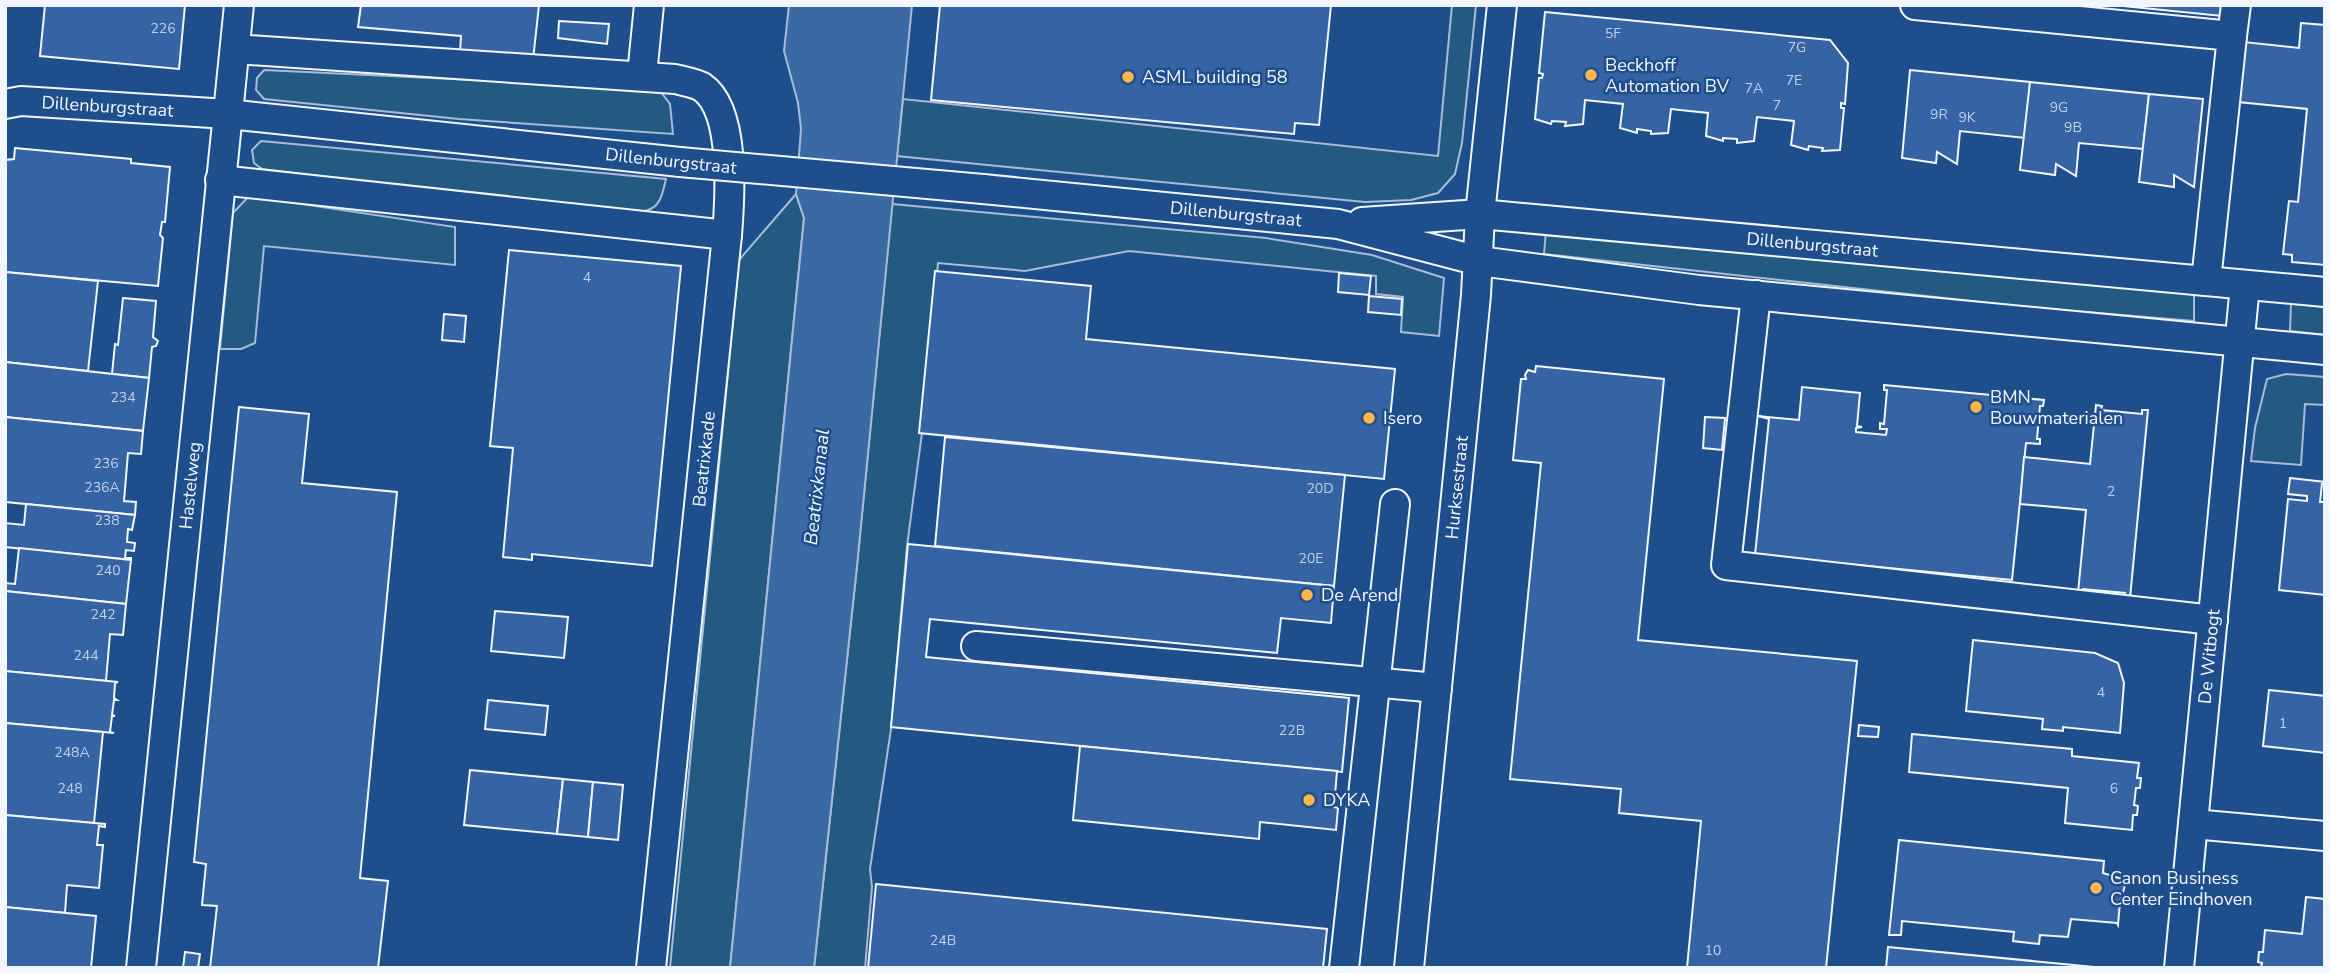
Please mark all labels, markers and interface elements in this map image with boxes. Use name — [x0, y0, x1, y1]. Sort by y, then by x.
house number: 226 — [150, 19, 176, 38]
house number: 5F — [1605, 24, 1621, 43]
house number: 7G — [1788, 38, 1806, 57]
place label: Beckhoff Automation BV — [1605, 53, 1730, 98]
place label: ASML building 58 — [1142, 65, 1288, 89]
marker: Beckhoff Automation BV — [1583, 67, 1599, 83]
marker: ASML building 58 — [1120, 69, 1136, 85]
house number: 7E — [1786, 71, 1802, 90]
house number: 7A — [1745, 79, 1763, 98]
street label: Dillenburgstraat — [41, 90, 175, 123]
house number: 7 — [1773, 96, 1781, 115]
house number: 9G — [2050, 98, 2068, 117]
house number: 9R — [1930, 105, 1948, 124]
house number: 9K — [1958, 108, 1976, 127]
house number: 9B — [2064, 118, 2082, 137]
street label: Dillenburgstraat — [604, 142, 739, 180]
street label: Dillenburgstraat — [1169, 195, 1303, 232]
street label: Dillenburgstraat — [1745, 227, 1880, 263]
house number: 4 — [583, 268, 591, 287]
place label: BMN Bouwmaterialen — [1990, 385, 2123, 430]
house number: 234 — [110, 388, 136, 407]
marker: BMN Bouwmaterialen — [1968, 399, 1984, 415]
place label: Isero — [1383, 406, 1422, 430]
street label: Beatrixkade — [687, 410, 721, 508]
marker: Isero — [1361, 410, 1377, 426]
water label: Beatrixkanaal — [798, 428, 836, 547]
street label: Hurksestraat — [1440, 434, 1474, 540]
street label: Hastelweg — [174, 441, 206, 530]
house number: 236 — [93, 454, 119, 473]
house number: 236A — [84, 478, 120, 497]
house number: 20D — [1306, 479, 1334, 498]
house number: 2 — [2107, 482, 2115, 501]
house number: 238 — [94, 511, 120, 530]
house number: 20E — [1299, 549, 1323, 568]
house number: 240 — [95, 561, 121, 580]
place label: De Arend — [1321, 583, 1398, 607]
marker: De Arend — [1299, 587, 1315, 603]
house number: 242 — [90, 605, 116, 624]
street label: De Witbogt — [2193, 607, 2226, 705]
house number: 244 — [73, 646, 99, 665]
house number: 4 — [2097, 683, 2105, 702]
house number: 1 — [2279, 714, 2287, 733]
house number: 22B — [1279, 721, 1305, 740]
house number: 248A — [54, 743, 90, 762]
house number: 248 — [57, 779, 83, 798]
house number: 6 — [2110, 779, 2118, 798]
place label: DYKA — [1323, 788, 1370, 812]
marker: DYKA — [1301, 792, 1317, 808]
place label: Canon Business Center Eindhoven — [2110, 866, 2253, 911]
marker: Canon Business Center Eindhoven — [2088, 880, 2104, 896]
house number: 24B — [930, 931, 956, 950]
house number: 10 — [1705, 941, 1721, 960]

